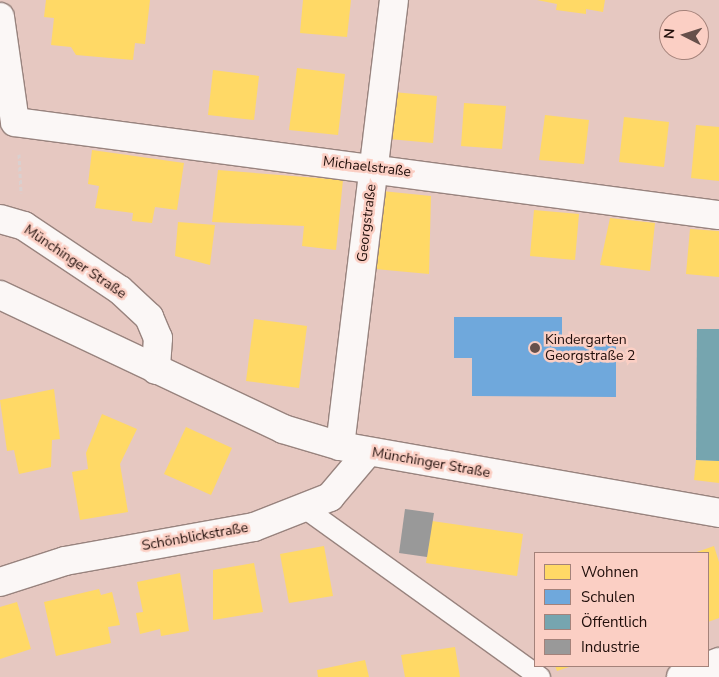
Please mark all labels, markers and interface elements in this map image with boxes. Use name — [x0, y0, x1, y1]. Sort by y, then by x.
north arrow — [659, 10, 709, 60]
text: N — [660, 28, 679, 40]
street label: Michaelstraße — [322, 153, 412, 181]
street label: Georgstraße — [354, 183, 380, 263]
street label: Münchinger Straße — [21, 222, 129, 302]
place label: Kindergarten Georgstraße 2 — [545, 332, 636, 364]
marker: Kindergarten Georgstraße 2 — [529, 342, 541, 354]
street label: Münchinger Straße — [371, 444, 491, 482]
street label: Schönblickstraße — [141, 519, 249, 555]
legend — [534, 552, 709, 667]
text: Wohnen — [581, 562, 639, 582]
text: Schulen — [581, 587, 635, 607]
text: Öffentlich — [581, 612, 647, 632]
text: Industrie — [581, 637, 640, 657]

